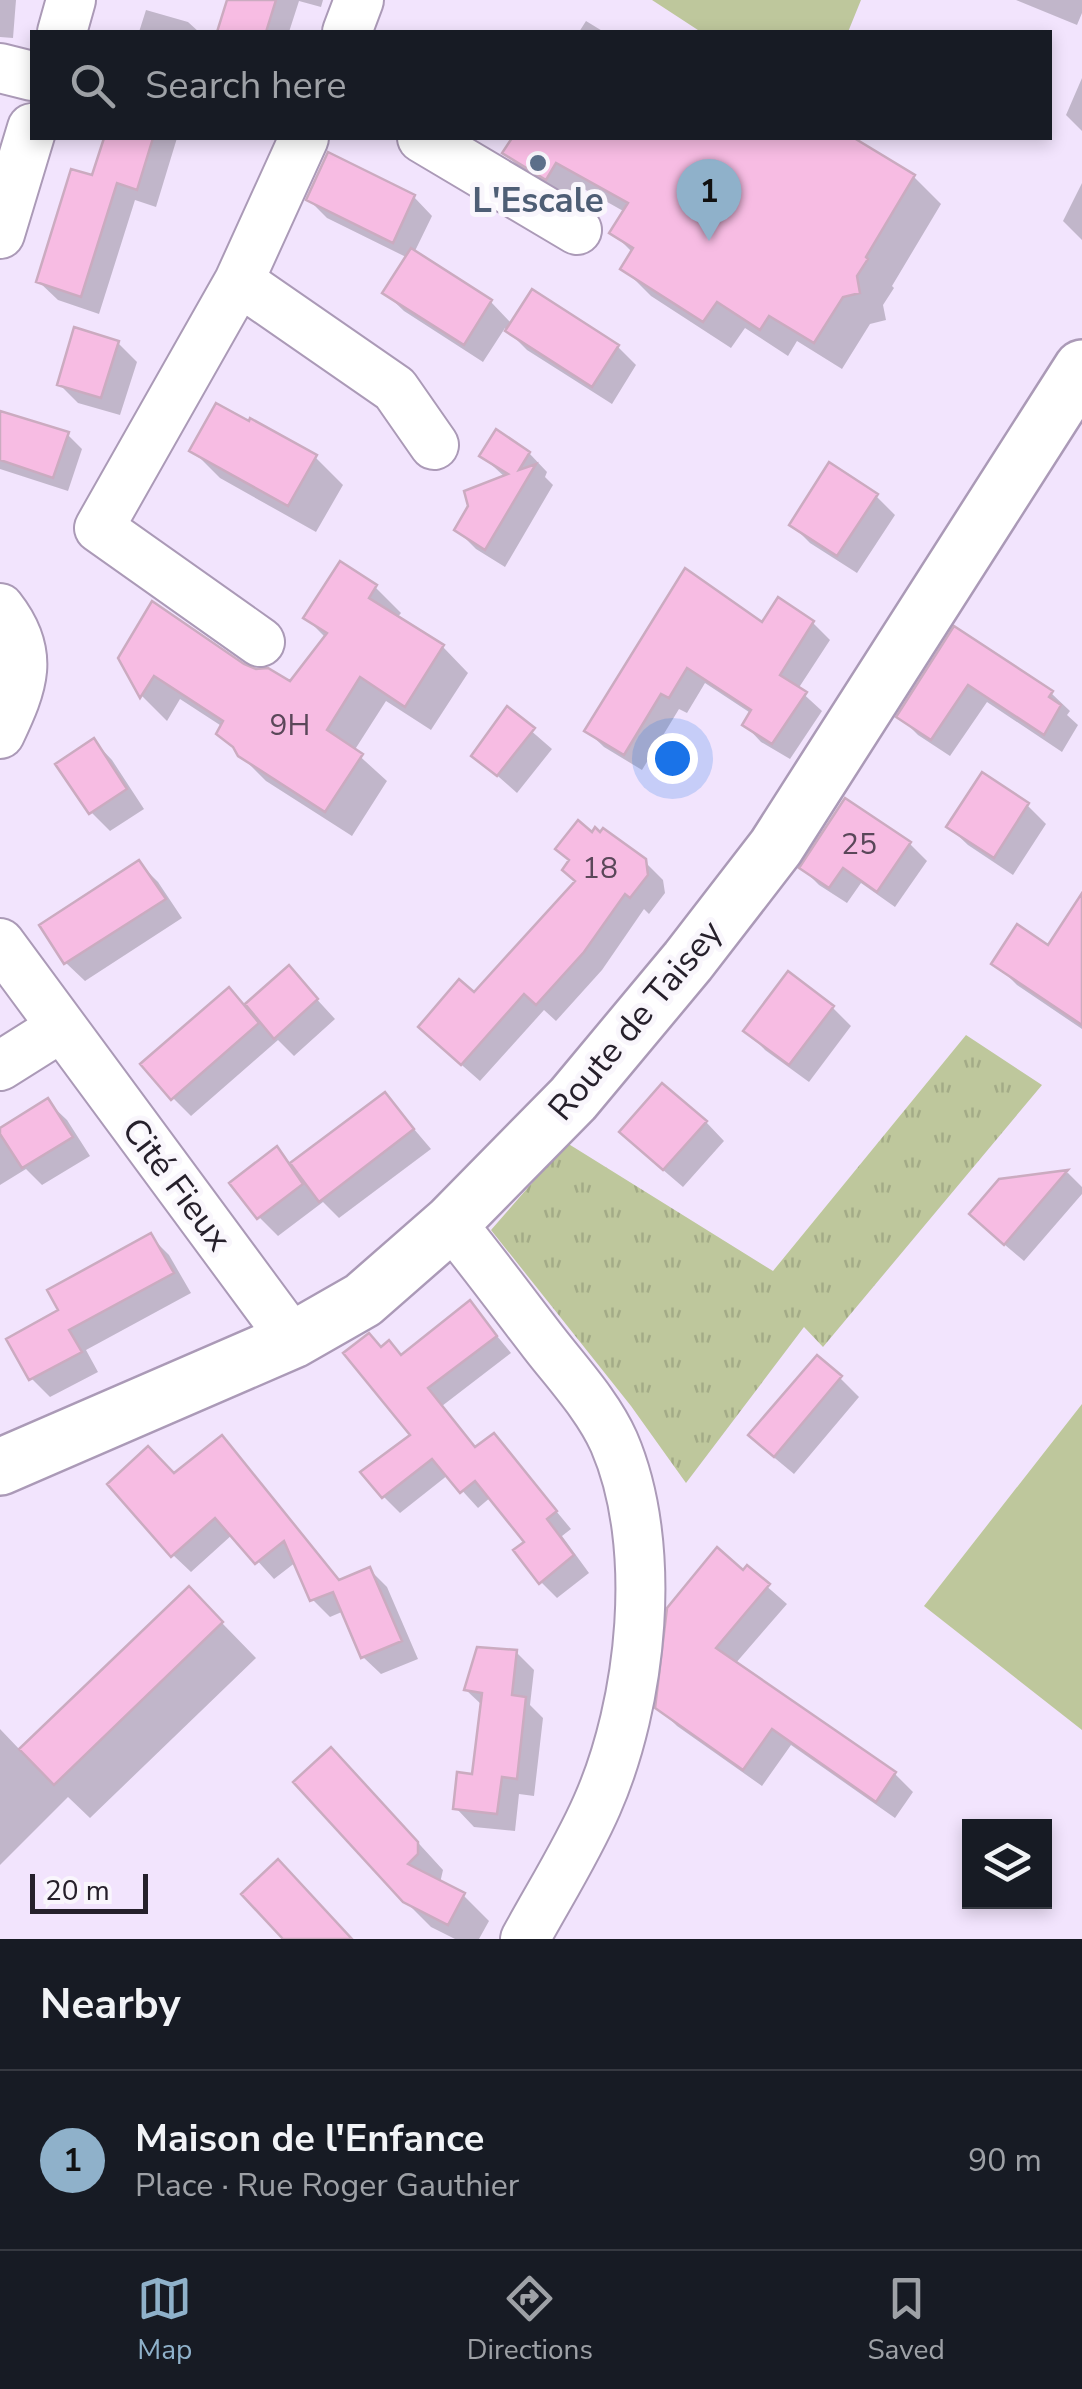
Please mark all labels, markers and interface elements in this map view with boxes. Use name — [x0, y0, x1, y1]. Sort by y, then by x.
search box — [30, 30, 1052, 140]
icon: search — [65, 58, 120, 113]
text: Search here — [145, 60, 346, 111]
marker: L'Escale — [527, 152, 549, 174]
pin: 1 — [676, 158, 742, 241]
place label: L'Escale — [472, 177, 604, 224]
house number: 9H — [270, 705, 310, 746]
your location — [647, 733, 698, 784]
house number: 25 — [841, 824, 877, 865]
house number: 18 — [582, 848, 618, 889]
street label: Route de Taisey — [538, 910, 733, 1130]
street label: Cité Fieux — [111, 1108, 242, 1260]
map controls — [962, 1819, 1052, 1909]
button: layers — [962, 1819, 1052, 1909]
scale bar — [30, 1869, 148, 1914]
text: 20 m — [45, 1872, 110, 1910]
text: Nearby — [40, 1976, 181, 2033]
text: Maison de l'Enfance — [135, 2113, 484, 2164]
text: 1 — [63, 2139, 82, 2182]
text: 90 m — [968, 2139, 1042, 2182]
text: Place · Rue Roger Gauthier — [135, 2164, 519, 2207]
tab: Map — [137, 2271, 192, 2369]
tab: Directions — [467, 2271, 593, 2369]
tab: Saved — [867, 2271, 945, 2369]

